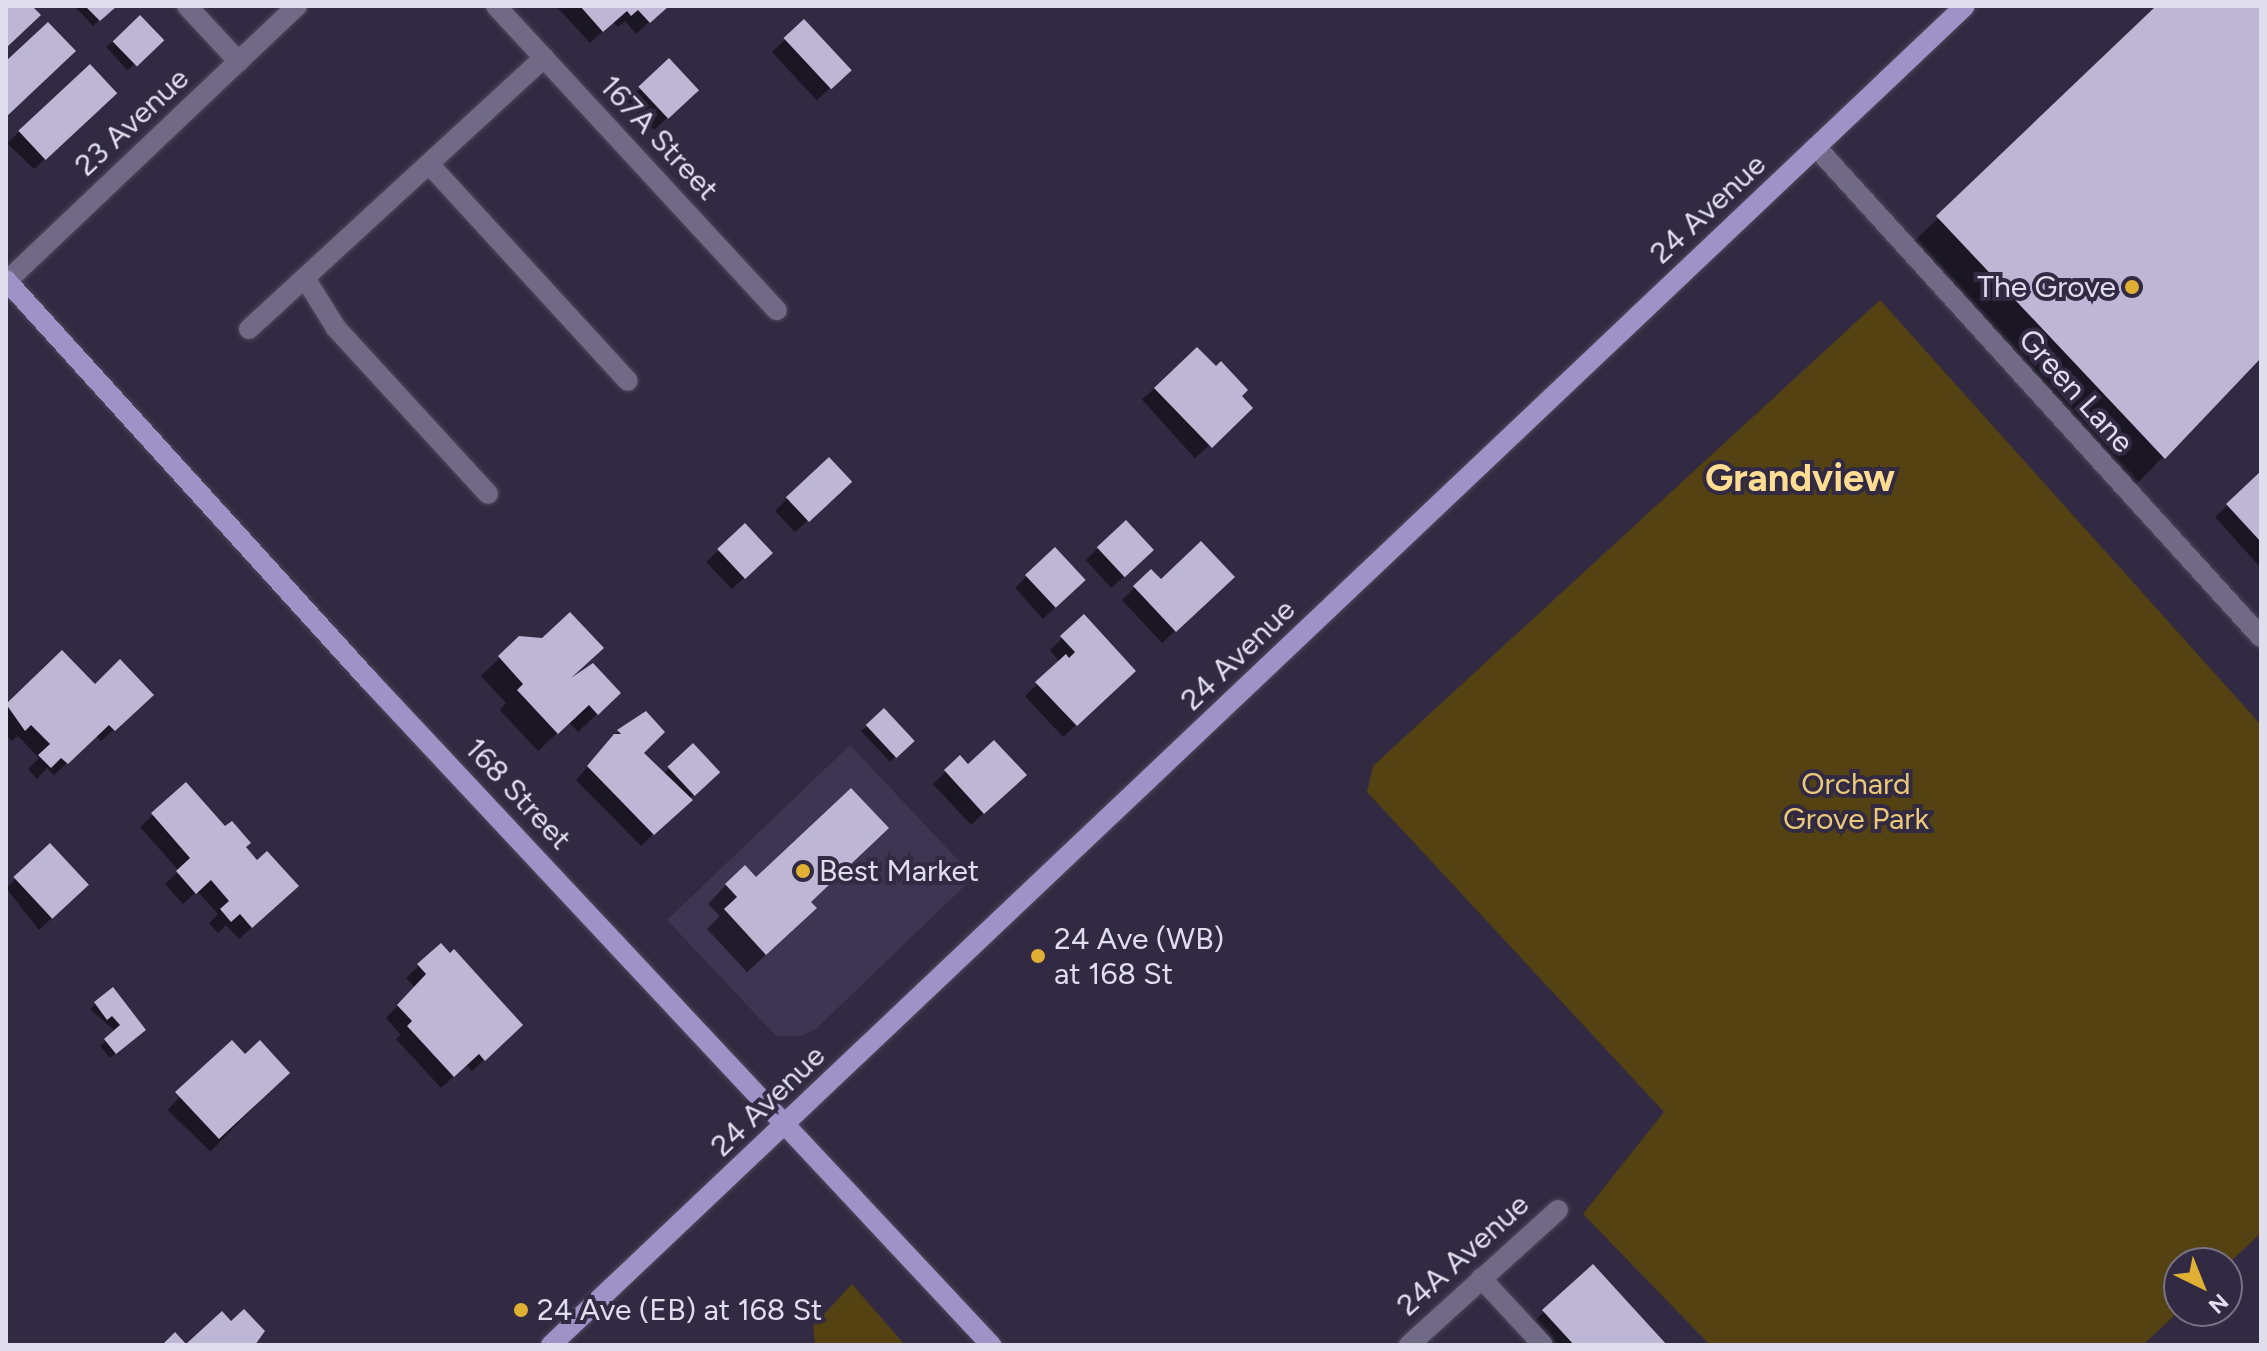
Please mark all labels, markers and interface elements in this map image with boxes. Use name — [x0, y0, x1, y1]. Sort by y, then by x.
street label: 23 Avenue — [68, 60, 196, 184]
street label: 167A Street — [592, 68, 726, 208]
street label: 24 Avenue — [1643, 147, 1773, 271]
place label: The Grove — [1977, 269, 2116, 305]
marker: The Grove — [2123, 278, 2141, 296]
street label: Green Lane — [2011, 322, 2141, 460]
district label: Grandview — [1705, 456, 1895, 502]
street label: 24 Avenue — [1174, 592, 1302, 718]
street label: 168 Street — [457, 731, 579, 857]
park label: Orchard Grove Park — [1783, 766, 1929, 836]
place label: Best Market — [819, 853, 979, 889]
marker: Best Market — [794, 862, 812, 880]
place label: 24 Ave (WB) at 168 St — [1054, 921, 1224, 992]
marker: 24 Ave (WB) at 168 St — [1029, 947, 1047, 965]
street label: 24 Avenue — [704, 1038, 832, 1164]
street label: 24A Avenue — [1390, 1187, 1536, 1323]
north arrow — [2163, 1247, 2243, 1327]
text: N — [2203, 1288, 2234, 1319]
place label: 24 Ave (EB) at 168 St — [537, 1292, 822, 1328]
marker: 24 Ave (EB) at 168 St — [512, 1301, 530, 1319]

